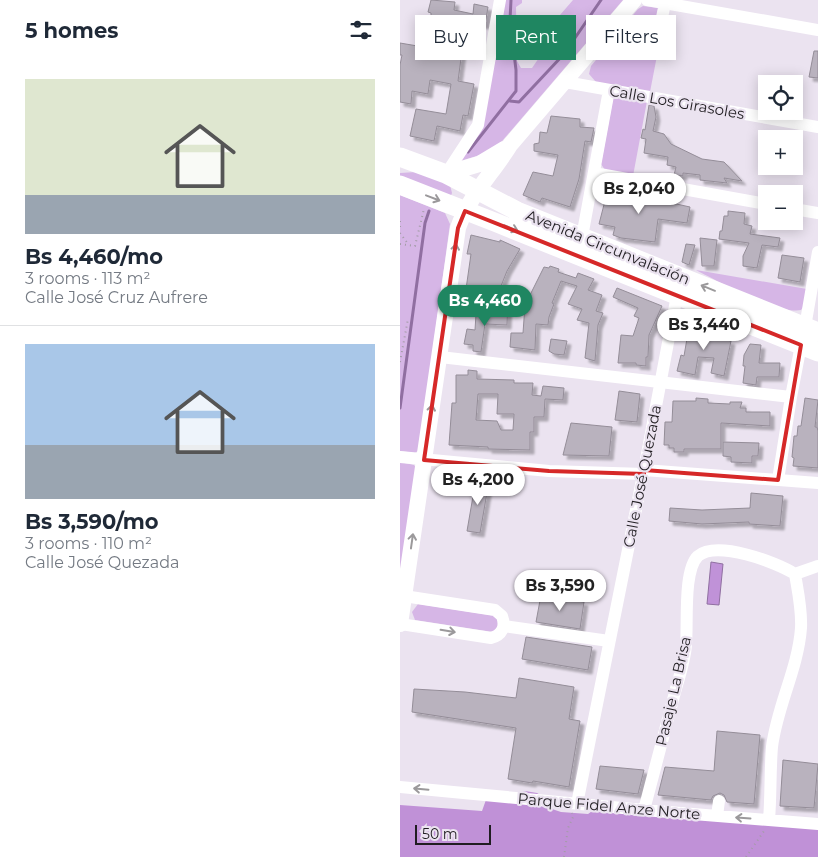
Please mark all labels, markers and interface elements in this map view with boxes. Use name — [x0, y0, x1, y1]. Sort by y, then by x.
chip: Buy — [415, 15, 486, 60]
chip: Rent — [496, 15, 576, 60]
chip: Filters — [586, 15, 676, 60]
icon: filters — [347, 16, 375, 44]
text: 5 homes — [25, 18, 118, 43]
map controls — [758, 75, 803, 230]
button: locate — [758, 75, 803, 120]
street label: Calle Los Girasoles — [608, 81, 746, 123]
icon: home — [155, 111, 245, 201]
button: + — [758, 130, 803, 175]
pin: Bs 2,040 — [587, 172, 691, 215]
text: Bs 2,040 — [603, 179, 675, 198]
button: − — [758, 185, 803, 230]
one-way arrow — [424, 194, 440, 203]
street label: Avenida Circunvalación — [523, 205, 693, 289]
one-way arrow — [503, 224, 518, 234]
one-way arrow — [450, 243, 460, 259]
text: Bs 4,460/mo — [25, 244, 163, 269]
text: 3 rooms · 113 m² — [25, 269, 150, 288]
one-way arrow — [701, 282, 716, 292]
pin: Bs 4,460 — [433, 284, 537, 327]
text: Calle José Cruz Aufrere — [25, 288, 208, 307]
text: Bs 4,460 — [449, 291, 521, 310]
pin: Bs 3,440 — [652, 308, 756, 351]
text: Bs 3,440 — [668, 315, 740, 334]
icon: home — [155, 377, 245, 467]
street label: Calle José Quezada — [619, 403, 665, 549]
one-way arrow — [427, 404, 437, 420]
pin: Bs 4,200 — [426, 464, 530, 506]
text: Bs 4,200 — [442, 470, 514, 489]
text: Bs 3,590/mo — [25, 509, 159, 534]
one-way arrow — [407, 533, 417, 549]
text: 3 rooms · 110 m² — [25, 534, 152, 553]
text: Calle José Quezada — [25, 553, 180, 572]
pin: Bs 3,590 — [508, 570, 612, 612]
text: Bs 3,590 — [525, 576, 595, 595]
one-way arrow — [440, 627, 456, 637]
street label: Pasaje La Brisa — [651, 634, 695, 748]
one-way arrow — [414, 784, 430, 794]
street label: Parque Fidel Anze Norte — [517, 789, 701, 823]
one-way arrow — [736, 813, 752, 823]
scale bar — [415, 822, 491, 845]
text: 50 m — [422, 825, 458, 843]

